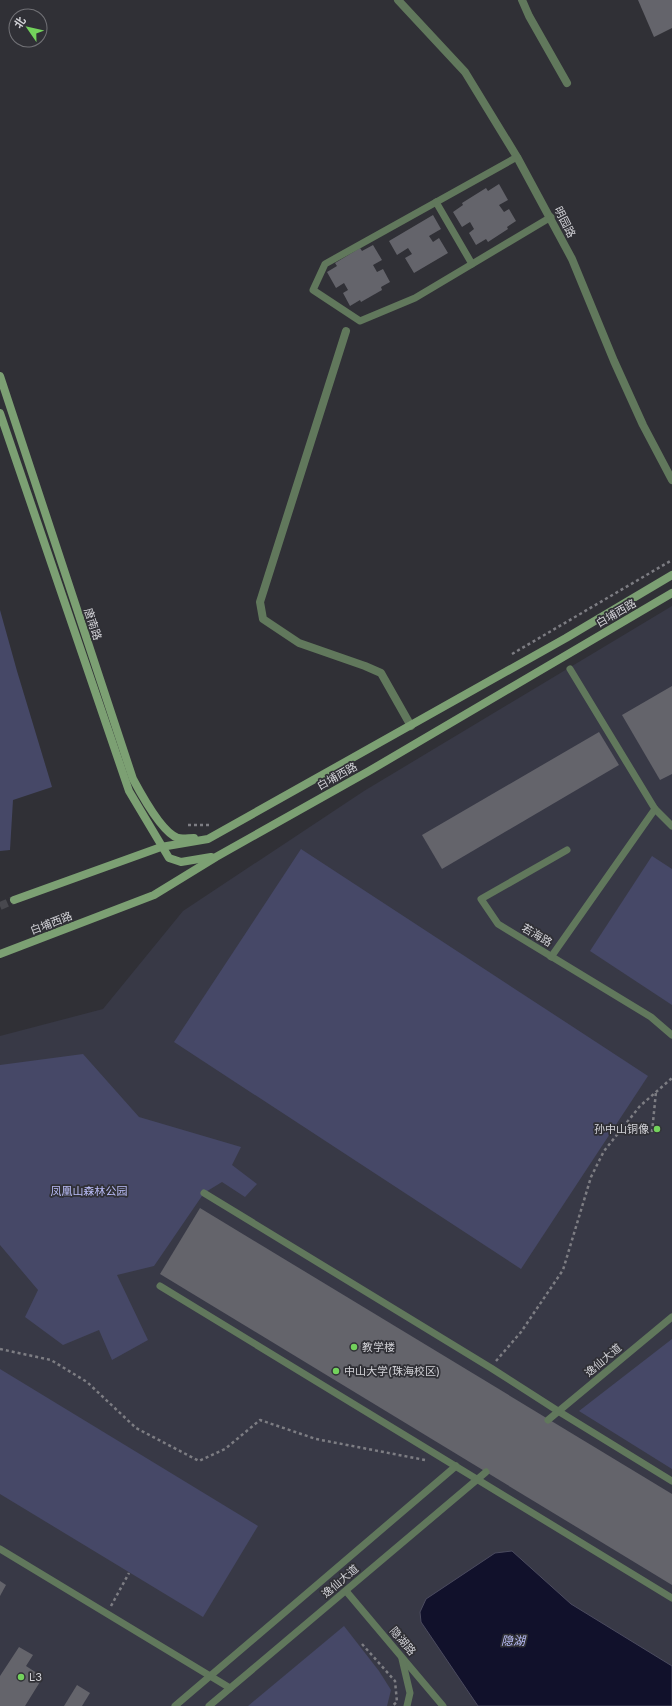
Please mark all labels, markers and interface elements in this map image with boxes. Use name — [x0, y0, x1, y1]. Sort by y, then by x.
north arrow — [8, 8, 48, 48]
text: 北 — [11, 14, 29, 31]
street label: 明园路 — [551, 204, 579, 240]
street label: 白埔西路 — [593, 596, 639, 630]
street label: 唐南路 — [81, 606, 105, 642]
street label: 白埔西路 — [314, 759, 360, 793]
street label: 白埔西路 — [28, 909, 74, 937]
street label: 若海路 — [519, 921, 555, 949]
place label: 孙中山铜像 — [594, 1122, 649, 1136]
marker: 孙中山铜像 — [652, 1124, 662, 1134]
park label: 凤凰山森林公园 — [51, 1184, 128, 1198]
place label: 教学楼 — [362, 1340, 395, 1354]
street label: 逸仙大道 — [582, 1340, 624, 1380]
marker: 教学楼 — [349, 1342, 359, 1352]
place label: 中山大学(珠海校区) — [344, 1364, 440, 1378]
marker: 中山大学(珠海校区) — [331, 1366, 341, 1376]
street label: 逸仙大道 — [319, 1561, 361, 1601]
street label: 隐湖路 — [387, 1624, 419, 1658]
water label: 隐湖 — [501, 1633, 527, 1648]
place label: L3 — [29, 1670, 42, 1684]
marker: L3 — [16, 1672, 26, 1682]

